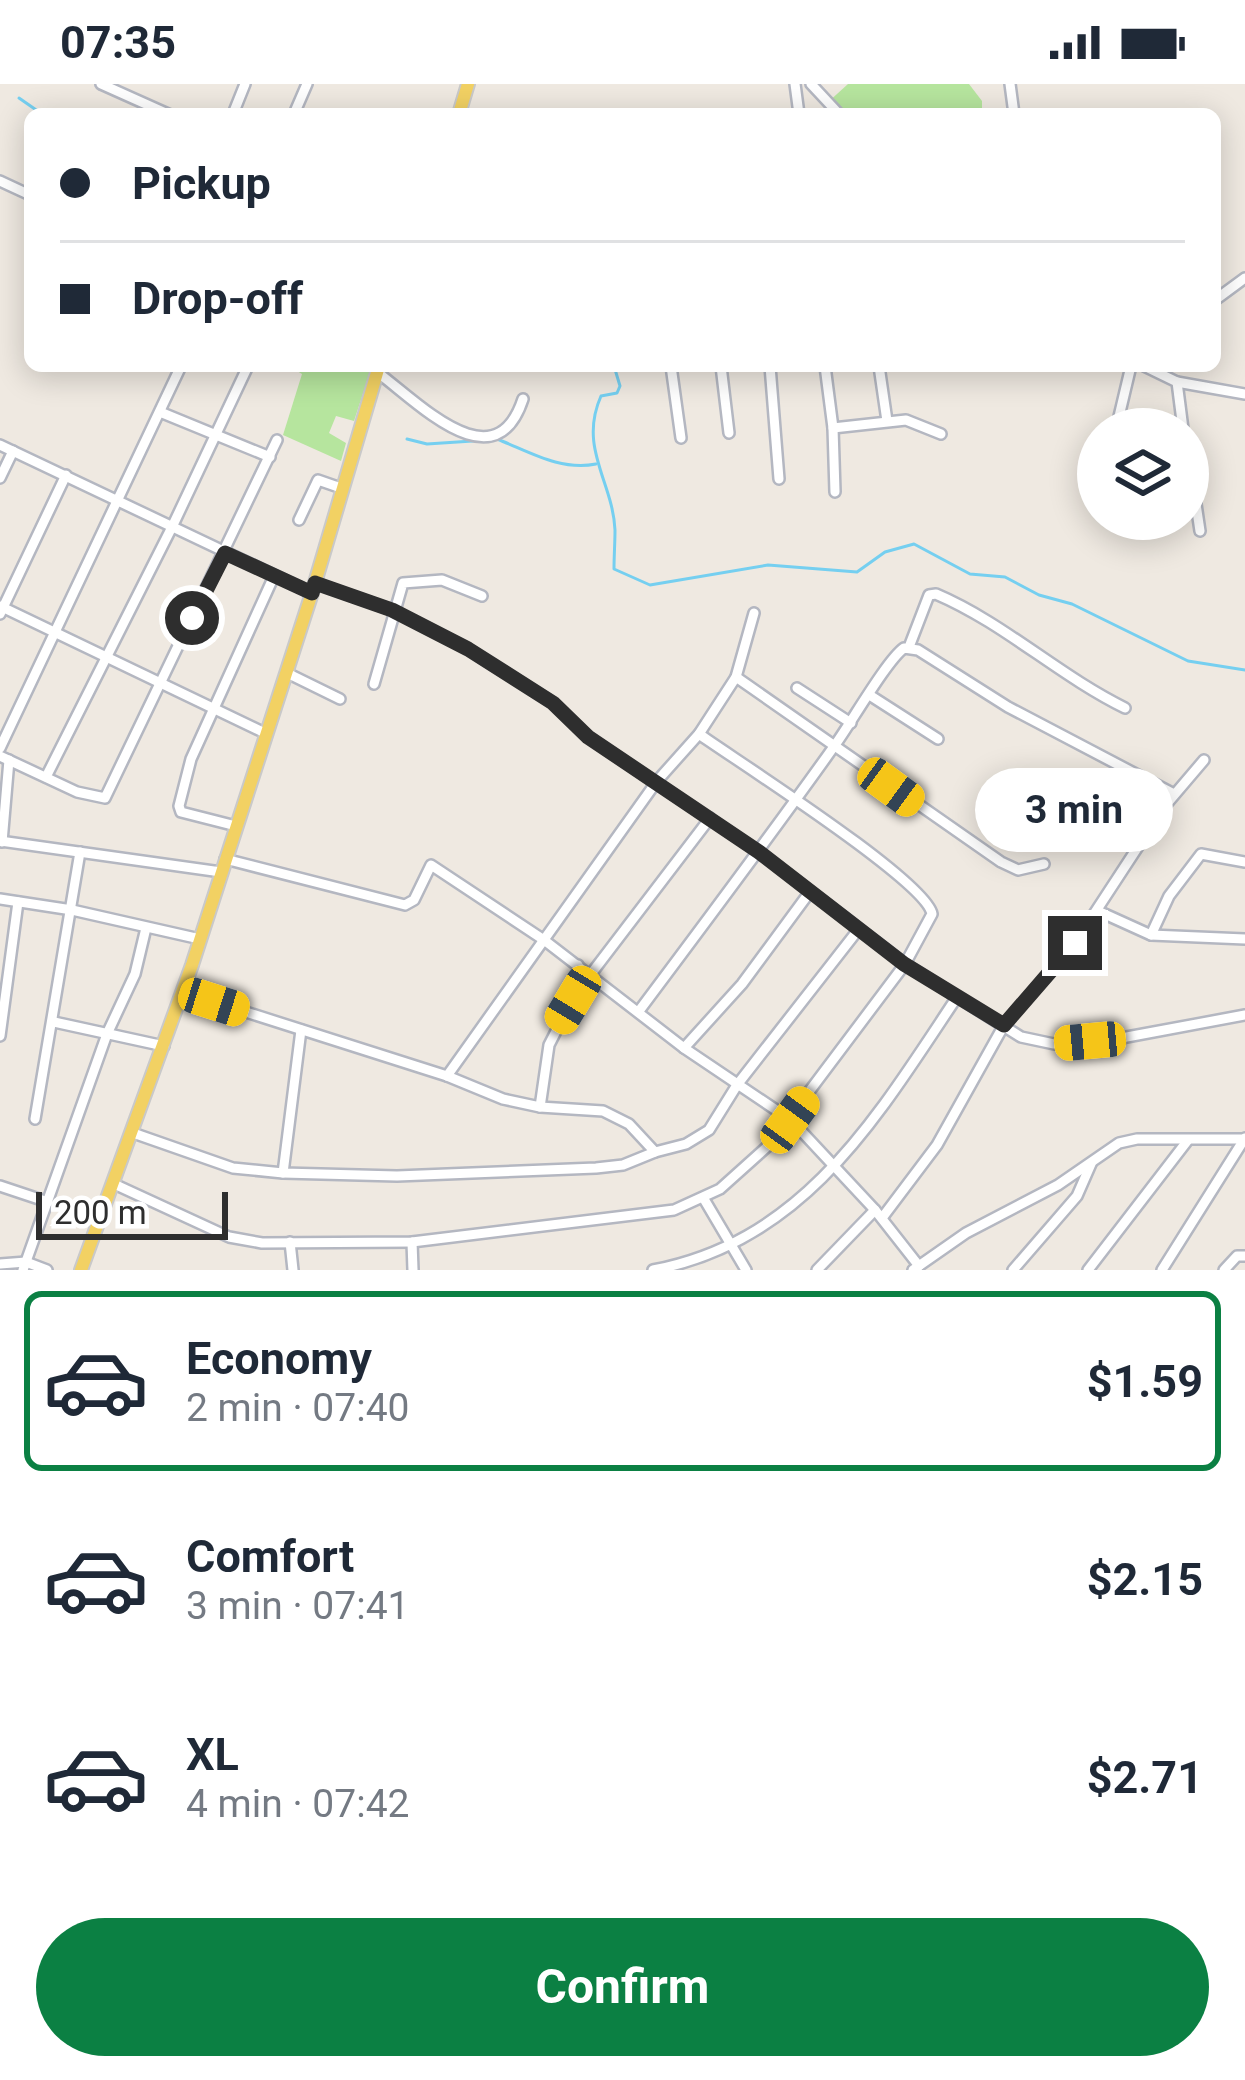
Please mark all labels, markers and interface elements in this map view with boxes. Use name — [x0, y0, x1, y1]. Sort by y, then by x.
text: 07:35 — [60, 16, 176, 69]
text: Pickup — [132, 157, 271, 210]
text: Drop-off — [132, 272, 303, 325]
map controls — [1077, 408, 1209, 540]
button: layers — [1077, 408, 1209, 540]
route start — [165, 591, 219, 645]
car — [851, 751, 931, 823]
callout: 3 min — [976, 769, 1174, 853]
text: 3 min — [1025, 787, 1123, 833]
route end — [1048, 916, 1102, 970]
car — [539, 960, 607, 1040]
car — [174, 974, 254, 1030]
car — [1053, 1020, 1127, 1062]
car — [754, 1080, 826, 1160]
scale bar — [36, 1186, 228, 1239]
text: 200 m — [54, 1193, 147, 1232]
icon: car — [42, 1327, 150, 1435]
text: Economy — [186, 1332, 372, 1385]
text: $1.59 — [1087, 1355, 1203, 1408]
text: 2 min · 07:40 — [186, 1385, 409, 1431]
icon: car — [42, 1525, 150, 1633]
text: Comfort — [186, 1530, 354, 1583]
text: $2.15 — [1087, 1553, 1203, 1606]
text: 3 min · 07:41 — [186, 1583, 409, 1629]
icon: car — [42, 1723, 150, 1831]
text: XL — [186, 1728, 239, 1781]
text: $2.71 — [1087, 1751, 1203, 1804]
text: 4 min · 07:42 — [186, 1781, 409, 1827]
button: Confirm — [36, 1918, 1209, 2056]

